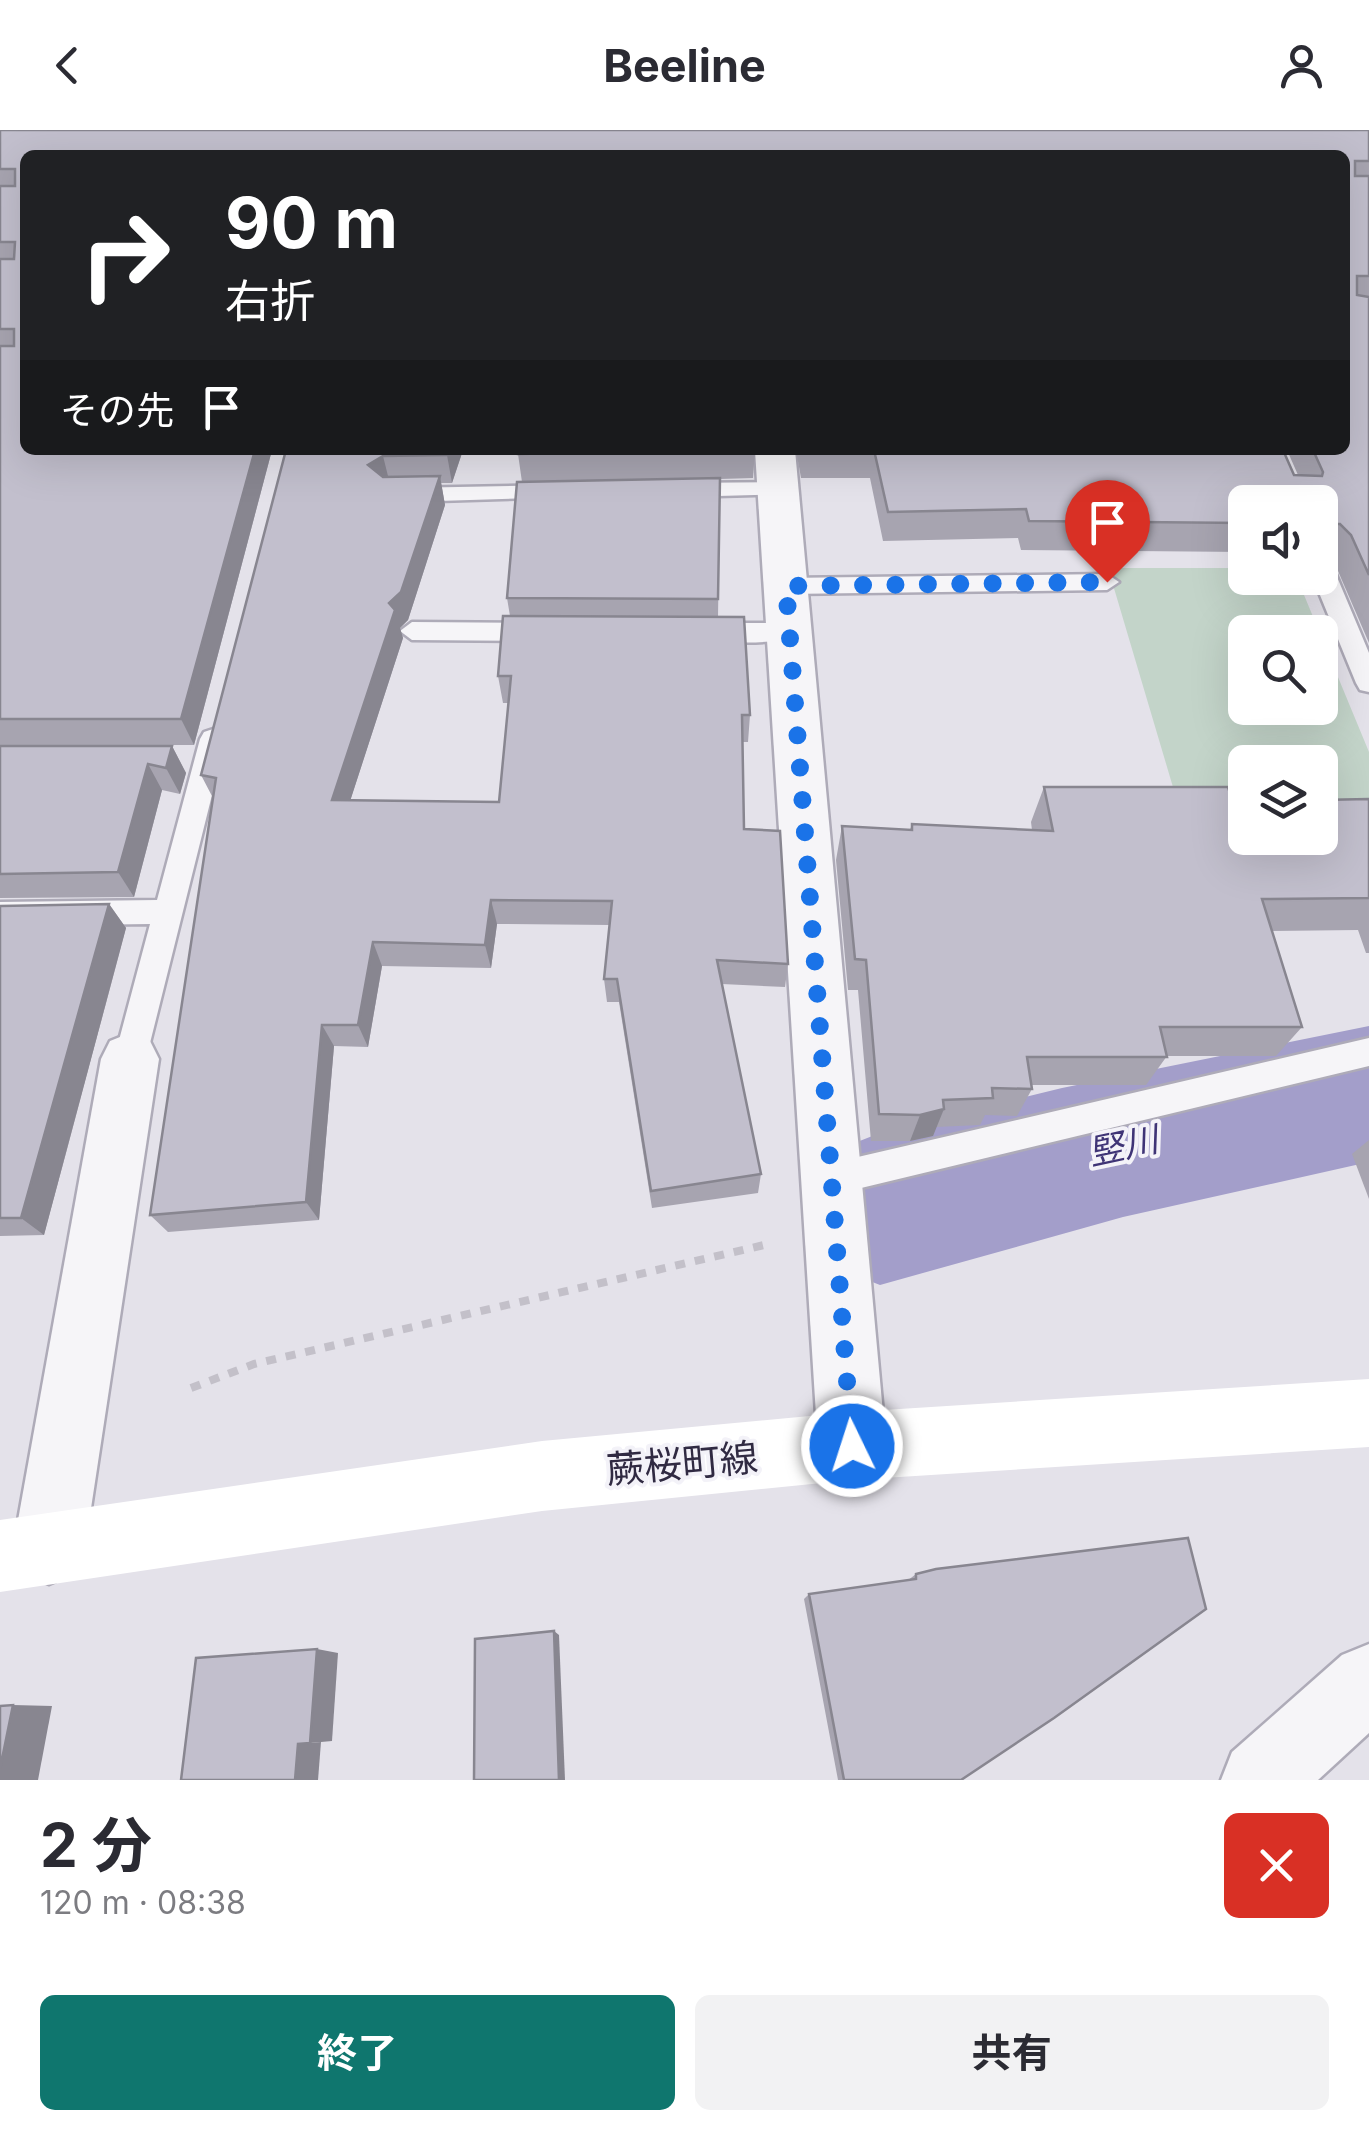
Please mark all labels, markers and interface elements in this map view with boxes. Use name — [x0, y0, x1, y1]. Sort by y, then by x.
icon: back — [40, 38, 95, 93]
text: Beeline — [603, 38, 766, 93]
icon: person — [1274, 38, 1329, 93]
text: 90 m — [225, 180, 398, 265]
icon: right — [60, 190, 190, 320]
text: 右折 — [225, 273, 315, 328]
icon: arrive — [194, 380, 249, 435]
text: その先 — [60, 387, 174, 433]
pin — [1065, 480, 1150, 583]
map controls — [1228, 485, 1338, 855]
button: sound — [1228, 485, 1338, 595]
icon: arrive — [1080, 495, 1135, 550]
button: search — [1228, 615, 1338, 725]
button: layers — [1228, 745, 1338, 855]
water label: 竪川 — [1084, 1116, 1166, 1173]
position arrow — [800, 1394, 904, 1498]
street label: 蕨桜町線 — [604, 1433, 760, 1493]
text: 2 分 — [40, 1809, 152, 1881]
button: close — [1224, 1813, 1329, 1918]
text: 120 m · 08:38 — [40, 1883, 246, 1922]
button: 終了 — [40, 1995, 675, 2110]
button: 共有 — [695, 1995, 1329, 2110]

